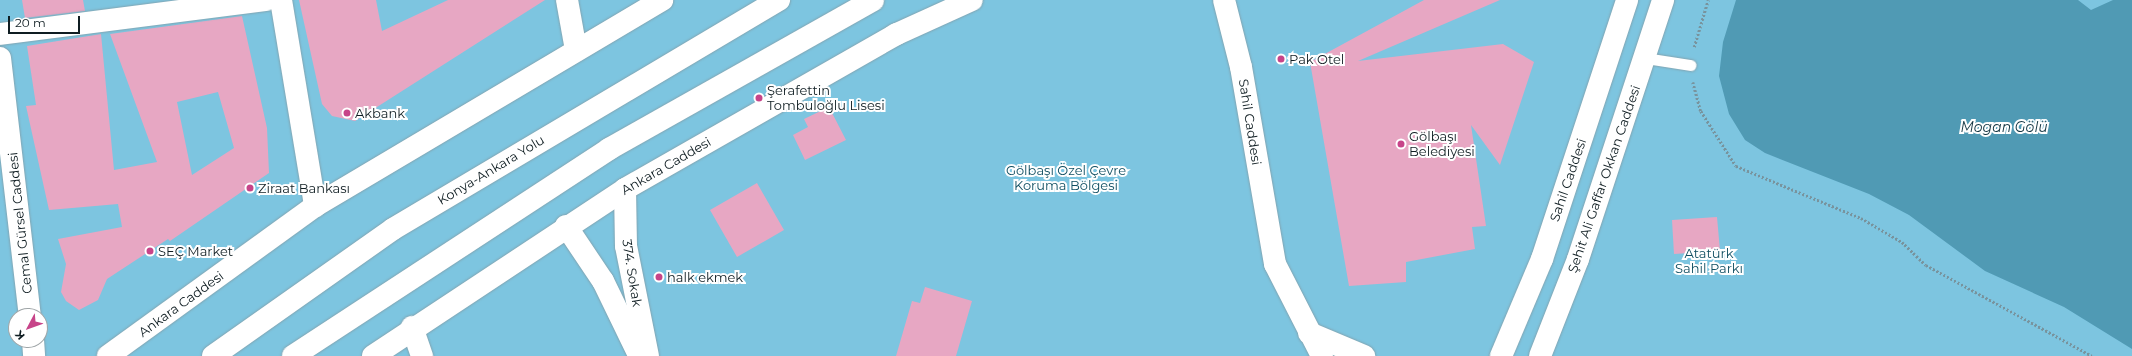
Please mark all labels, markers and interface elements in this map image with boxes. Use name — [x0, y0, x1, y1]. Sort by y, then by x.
scale bar — [10, 8, 82, 34]
text: 20 m — [15, 15, 46, 30]
place label: Pak Otel — [1289, 51, 1344, 67]
marker: Pak Otel — [1276, 54, 1286, 64]
street label: Sahil Caddesi — [1235, 78, 1265, 166]
place label: Şerafettin Tombuloğlu Lisesi — [767, 83, 885, 114]
street label: Şehit Ali Gaffar Okkan Caddesi — [1564, 83, 1644, 275]
marker: Şerafettin Tombuloğlu Lisesi — [754, 93, 764, 103]
place label: Akbank — [355, 105, 405, 121]
marker: Akbank — [342, 108, 352, 118]
water label: Mogan Gölü — [1960, 119, 2048, 135]
place label: Gölbaşı Belediyesi — [1409, 129, 1475, 160]
street label: Konya-Ankara Yolu — [435, 132, 547, 208]
street label: Ankara Caddesi — [618, 134, 714, 198]
street label: Sahil Caddesi — [1546, 136, 1590, 224]
marker: Gölbaşı Belediyesi — [1396, 139, 1406, 149]
street label: Cemal Gürsel Caddesi — [5, 151, 35, 295]
park label: Gölbaşı Özel Çevre Koruma Bölgesi — [1006, 163, 1126, 194]
place label: Ziraat Bankası — [258, 180, 350, 196]
marker: Ziraat Bankası — [245, 183, 255, 193]
street label: 374. Sokak — [619, 238, 645, 308]
place label: SEÇ Market — [158, 243, 233, 259]
marker: SEÇ Market — [145, 246, 155, 256]
park label: Atatürk Sahil Parkı — [1675, 246, 1743, 277]
street label: Ankara Caddesi — [135, 268, 227, 340]
place label: halk ekmek — [667, 269, 743, 285]
marker: halk ekmek — [654, 272, 664, 282]
north arrow — [8, 308, 48, 348]
text: K — [12, 328, 28, 343]

